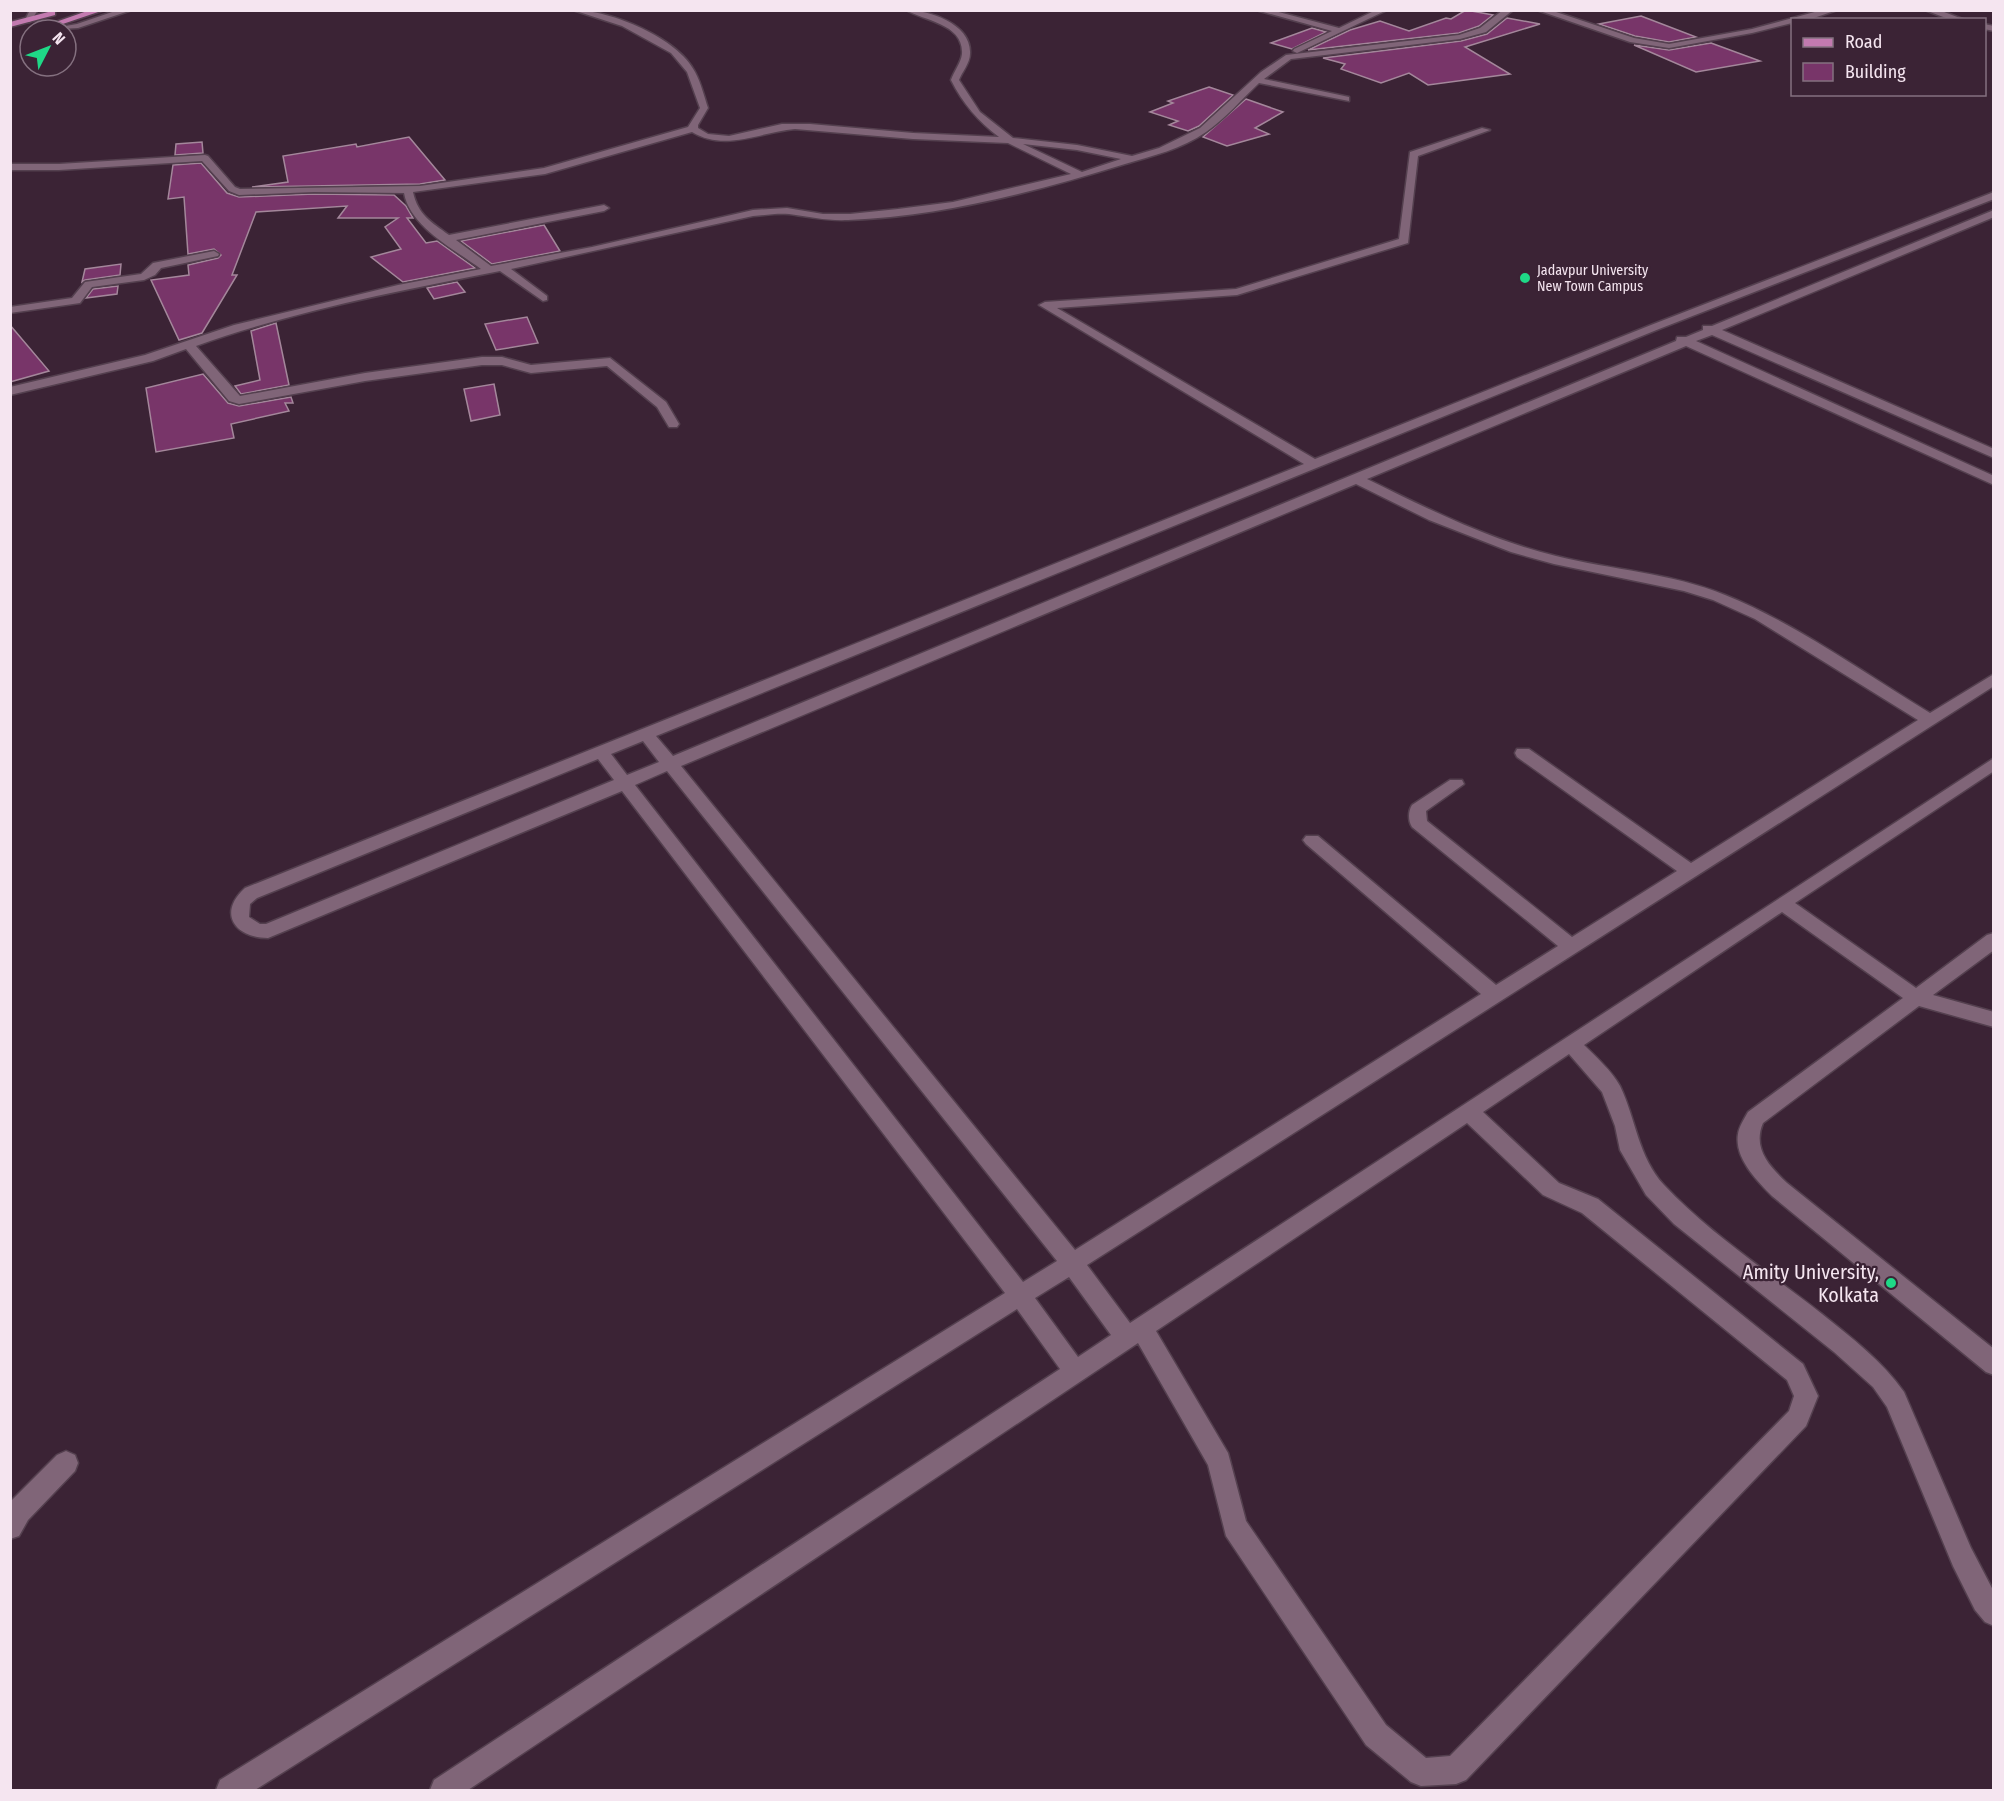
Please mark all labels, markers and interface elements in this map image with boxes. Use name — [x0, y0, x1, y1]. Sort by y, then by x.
north arrow — [18, 18, 78, 78]
legend — [1791, 18, 1986, 96]
text: N — [49, 28, 69, 48]
text: Road — [1845, 31, 1882, 53]
text: Building — [1845, 61, 1906, 83]
place label: Jadavpur University New Town Campus — [1537, 262, 1649, 295]
marker: Jadavpur University New Town Campus — [1518, 271, 1532, 285]
place label: Amity University, Kolkata — [1743, 1260, 1879, 1307]
marker: Amity University, Kolkata — [1884, 1276, 1898, 1290]

